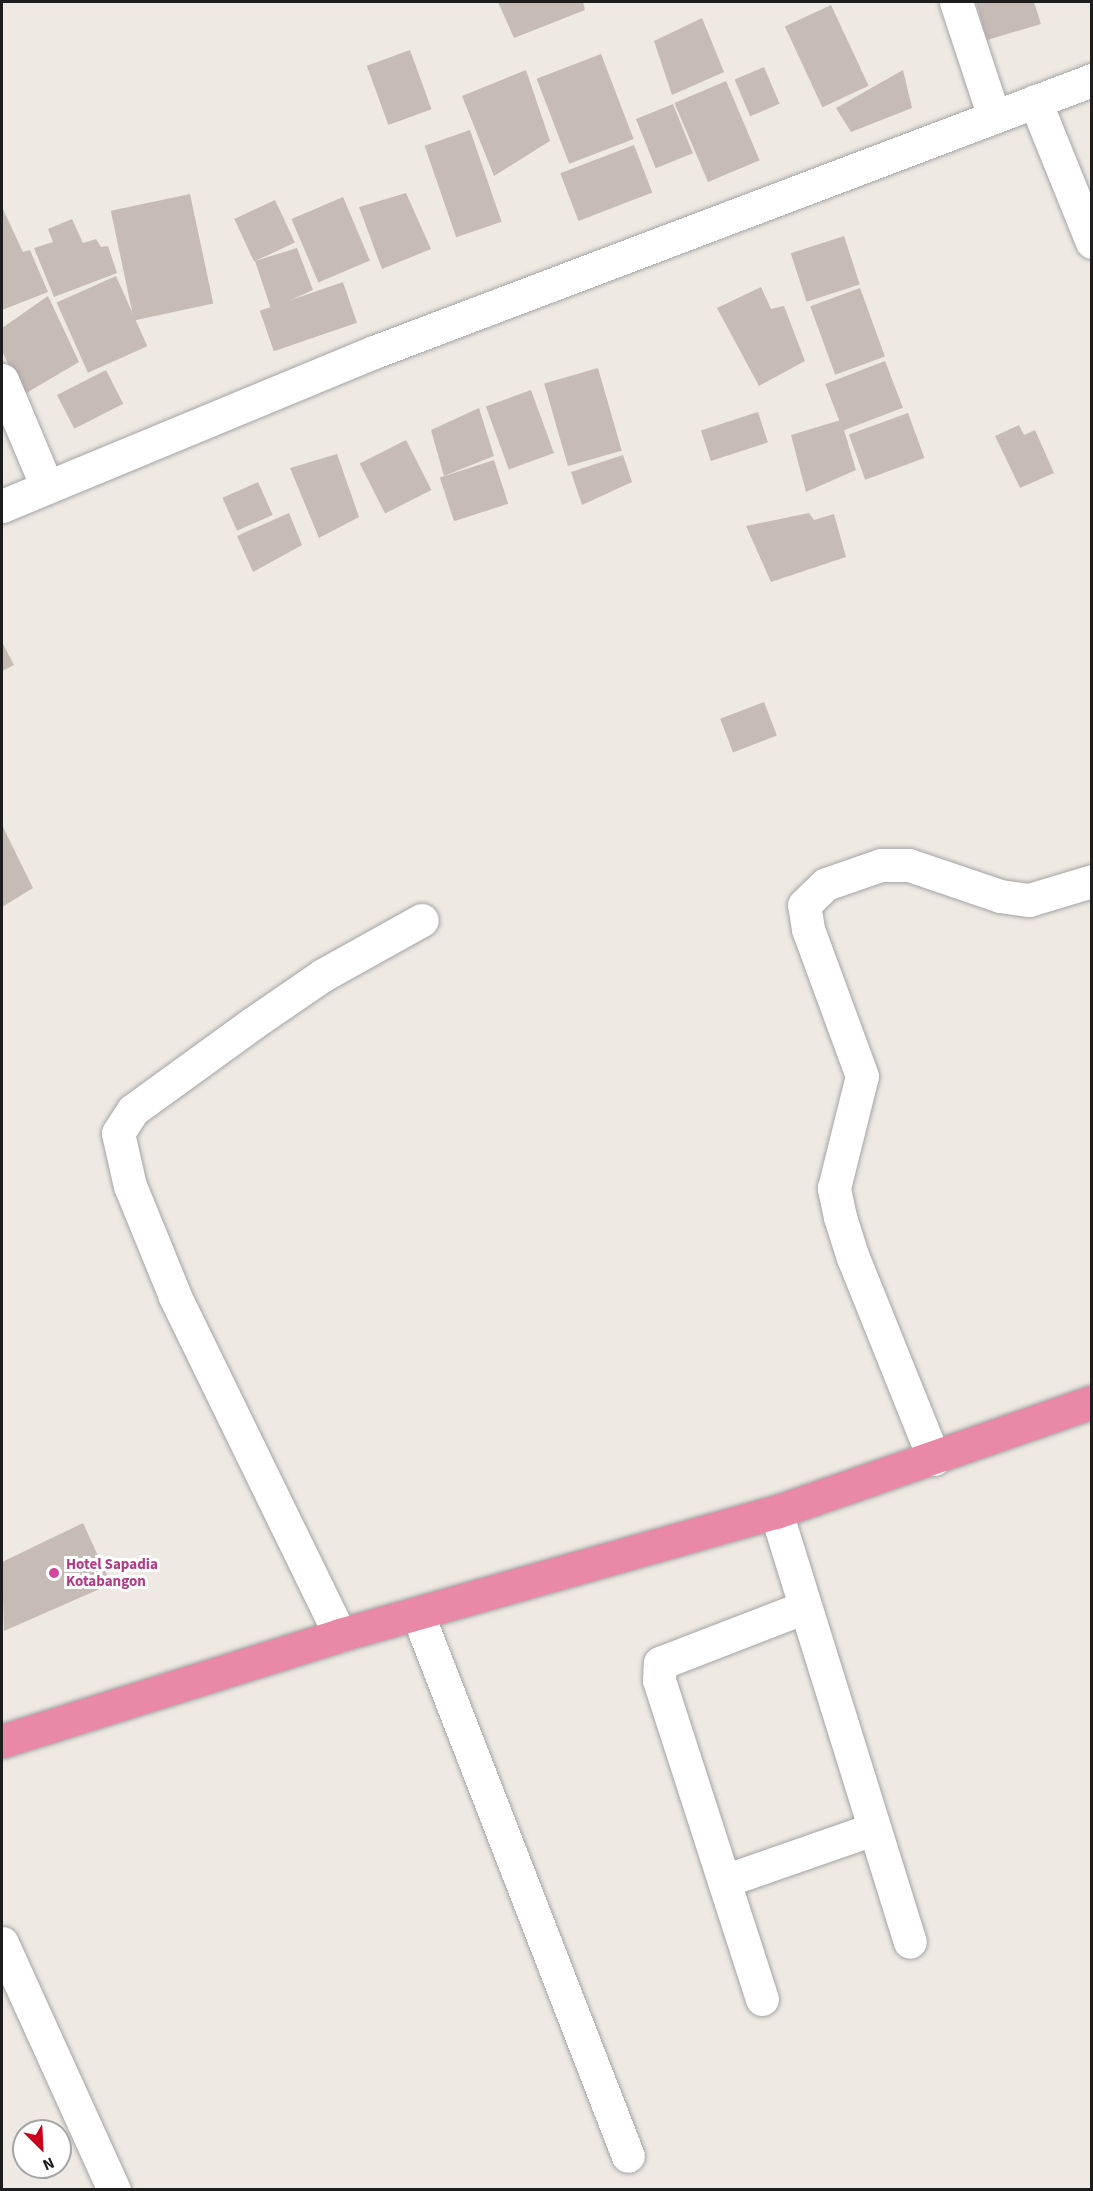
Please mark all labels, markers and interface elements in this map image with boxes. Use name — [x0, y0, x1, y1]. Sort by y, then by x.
place label: Hotel Sapadia Kotabangon — [66, 1555, 158, 1590]
marker: Hotel Sapadia Kotabangon — [47, 1566, 61, 1580]
north arrow — [12, 2119, 72, 2179]
text: N — [39, 2151, 58, 2176]

